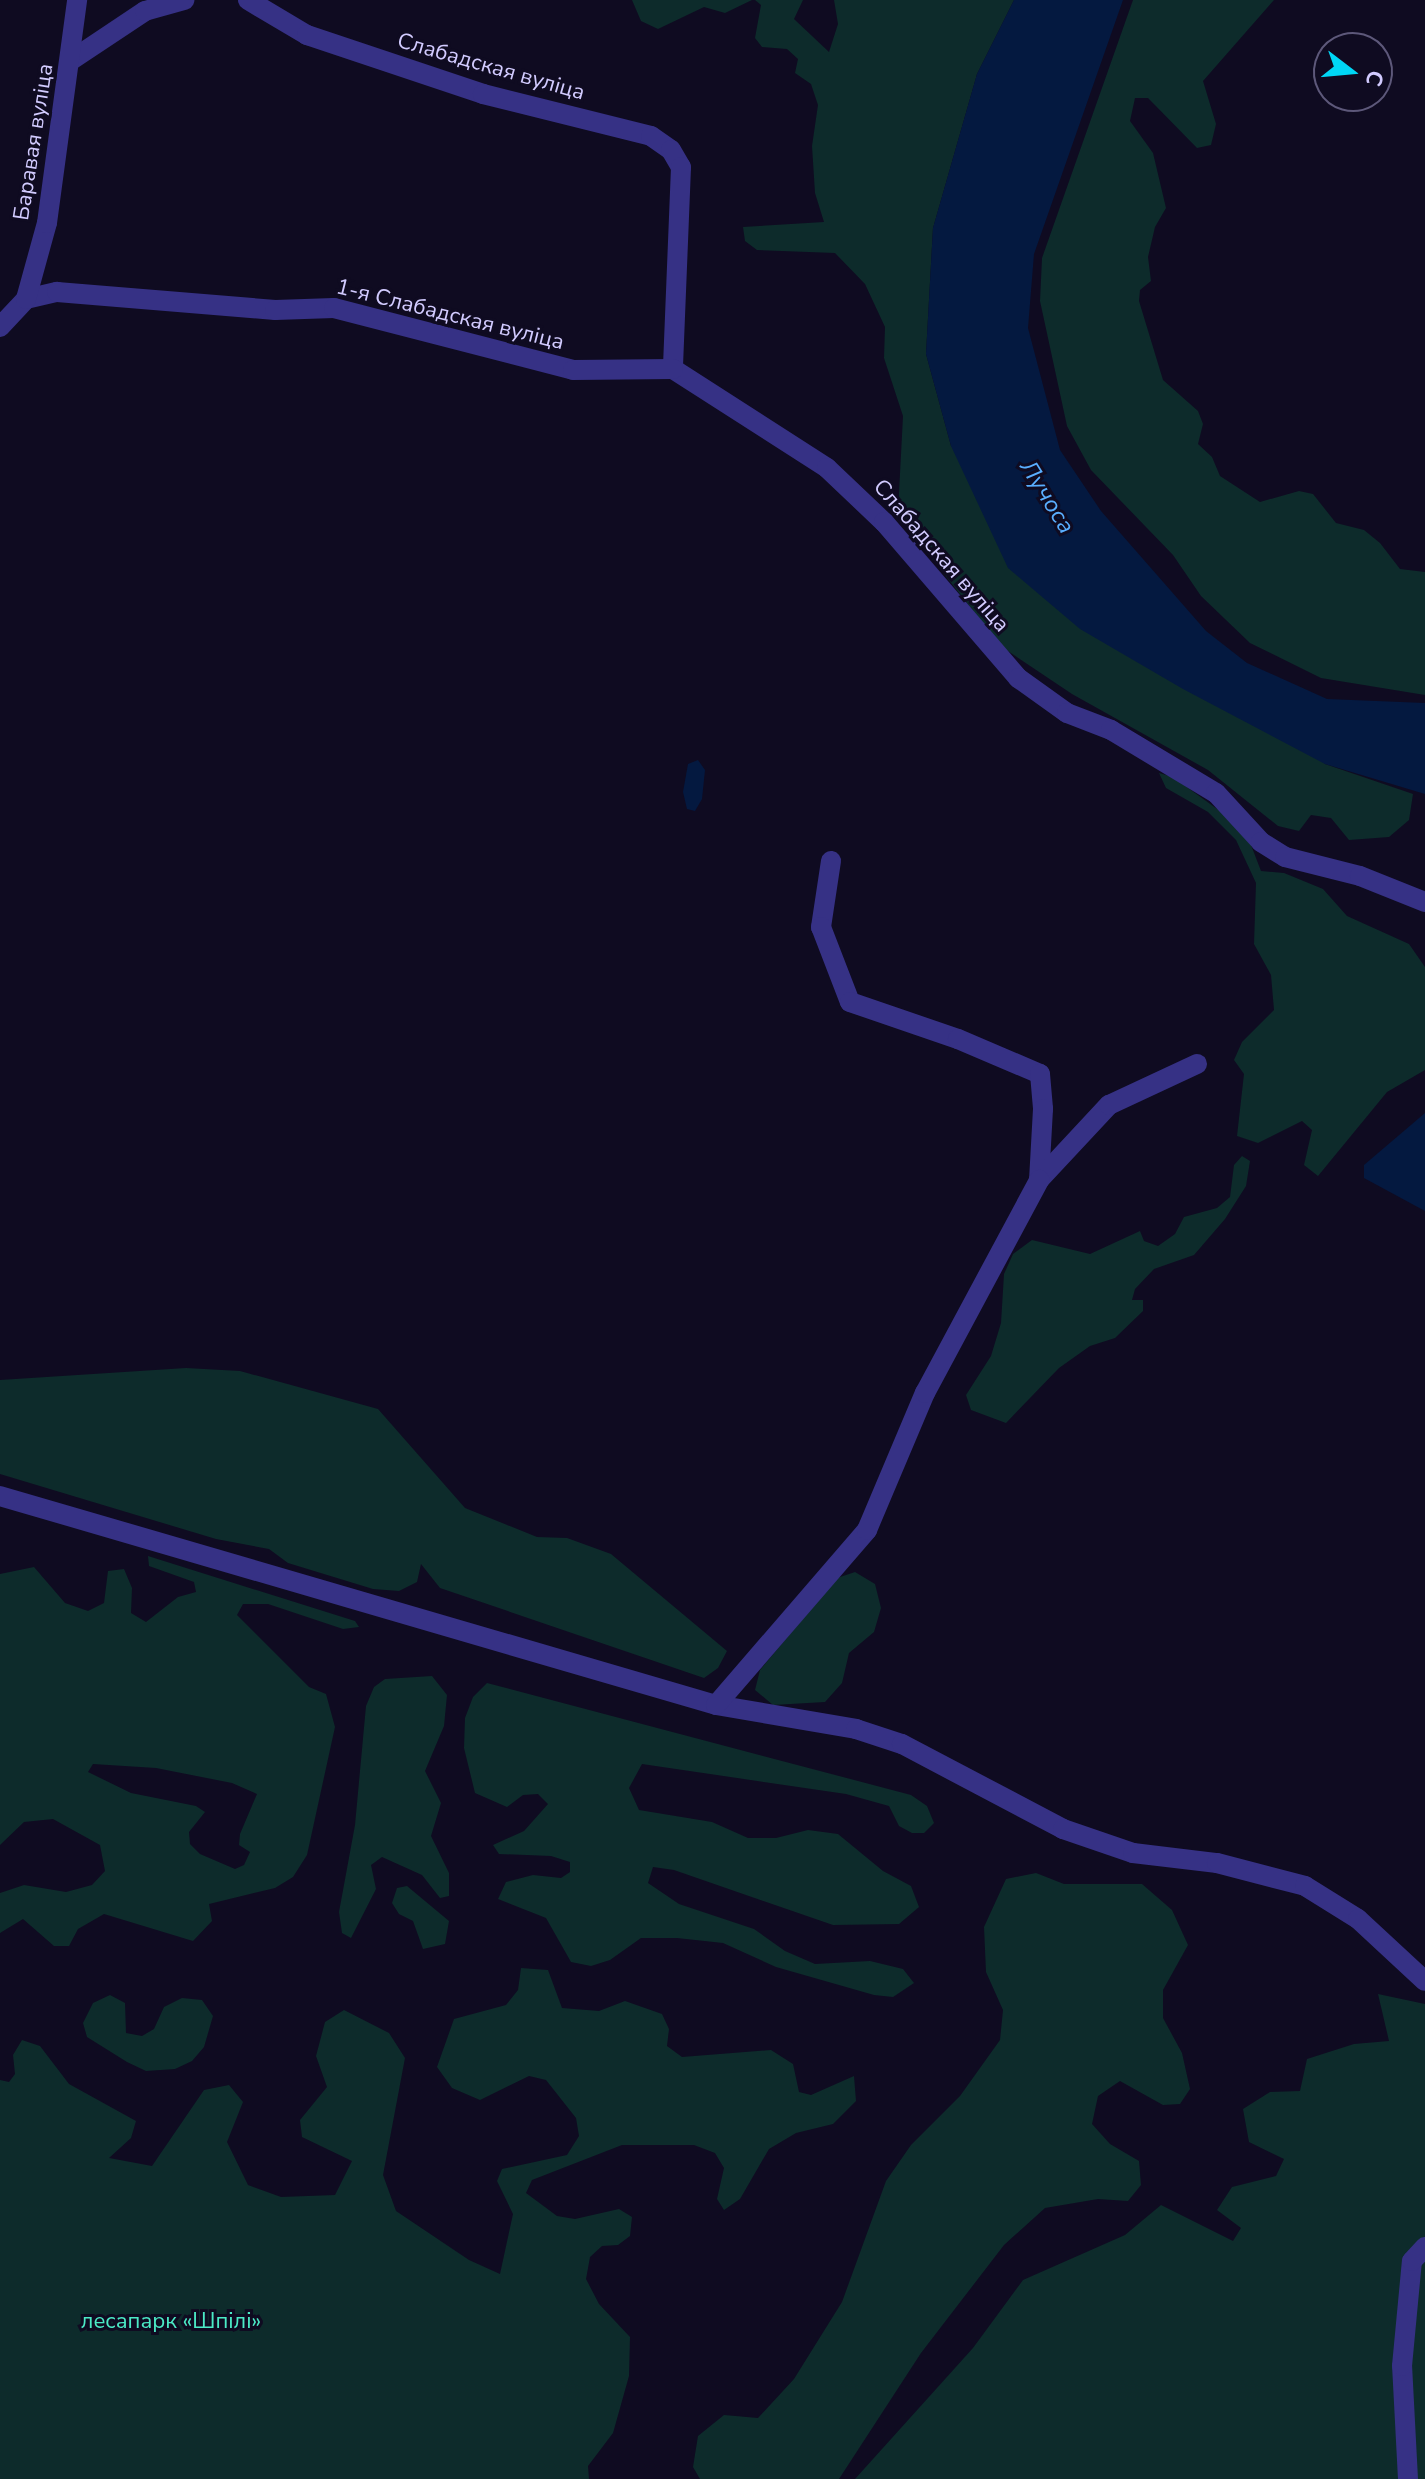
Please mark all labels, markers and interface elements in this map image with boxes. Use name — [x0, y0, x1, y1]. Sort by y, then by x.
street label: Слабадская вуліца — [394, 28, 588, 106]
north arrow — [1313, 32, 1393, 112]
street label: Баравая вуліца — [9, 62, 59, 222]
text: С — [1358, 67, 1391, 89]
street label: 1-я Слабадская вуліца — [333, 274, 567, 356]
water label: Лучоса — [1013, 455, 1081, 539]
street label: Слабадская вуліца — [867, 474, 1015, 638]
park label: лесапарк «Шпілі» — [81, 2309, 261, 2335]

